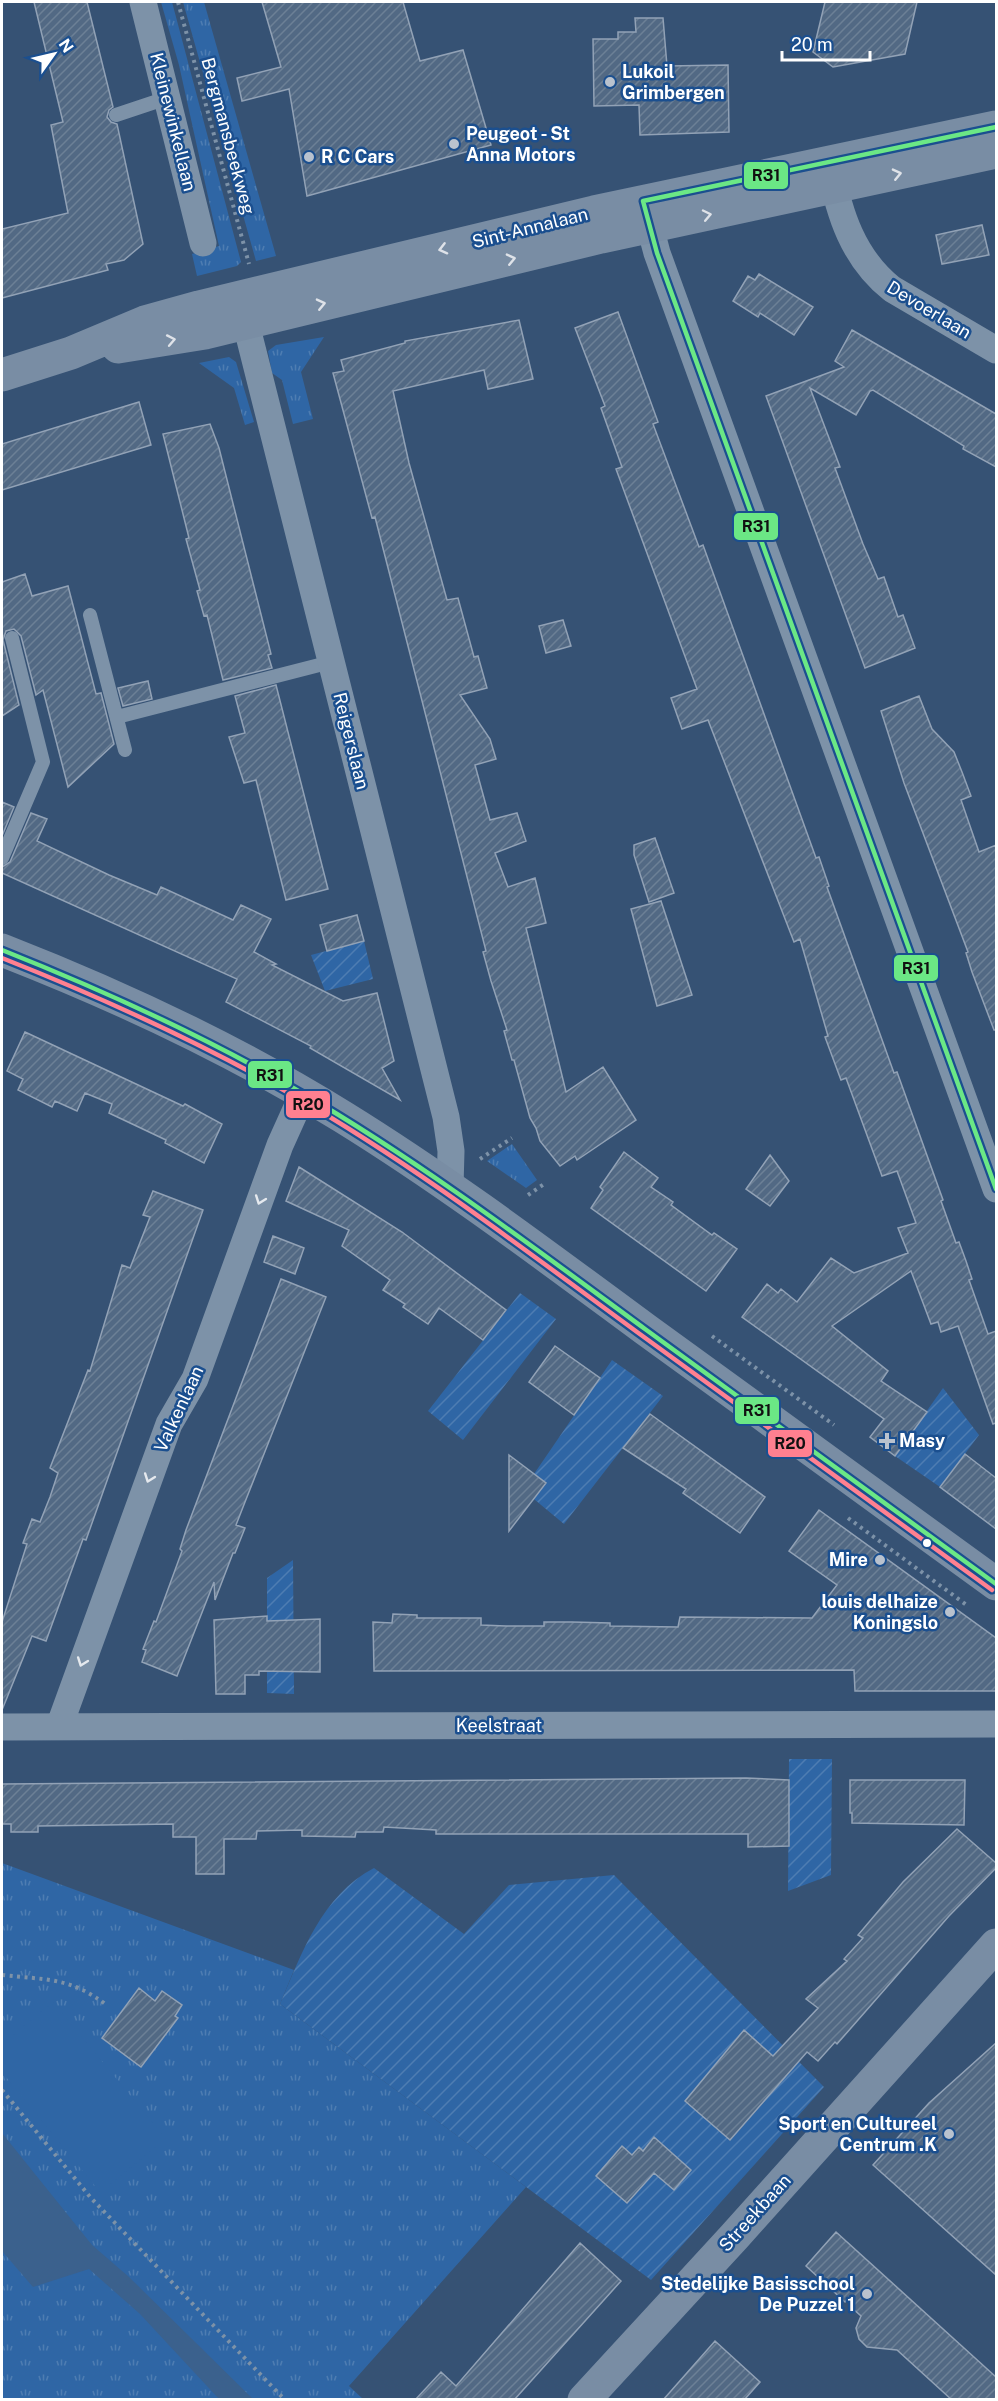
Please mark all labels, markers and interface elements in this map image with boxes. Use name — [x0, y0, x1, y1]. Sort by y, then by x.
north arrow — [24, 24, 84, 84]
scale bar — [782, 24, 870, 62]
text: 20 m — [791, 34, 833, 55]
text: N — [55, 35, 77, 56]
street label: Kleinewinkellaan — [146, 50, 201, 193]
street label: Bergmansbeekweg — [197, 55, 260, 217]
place label: Lukoil Grimbergen — [622, 61, 725, 103]
marker: Lukoil Grimbergen — [603, 75, 617, 89]
place label: Peugeot - St Anna Motors — [466, 123, 575, 165]
marker: Peugeot - St Anna Motors — [447, 137, 461, 151]
place label: R C Cars — [321, 146, 394, 167]
marker: R C Cars — [302, 150, 316, 164]
line badge: R31 — [743, 161, 789, 190]
text: R31 — [752, 166, 780, 185]
one-way arrow — [892, 168, 902, 181]
street label: Sint-Annalaan — [470, 203, 590, 252]
one-way arrow — [701, 209, 711, 222]
one-way arrow — [438, 241, 448, 254]
one-way arrow — [506, 253, 516, 266]
street label: Devoerlaan — [883, 276, 975, 343]
one-way arrow — [316, 298, 326, 311]
one-way arrow — [166, 334, 176, 347]
line badge: R31 — [733, 512, 779, 541]
text: R31 — [742, 517, 770, 536]
street label: Reigerslaan — [329, 690, 374, 792]
line badge: R31 — [893, 954, 939, 982]
text: R31 — [902, 959, 930, 978]
line badge: R31 — [247, 1060, 293, 1089]
text: R31 — [256, 1066, 284, 1085]
line badge: R20 — [285, 1090, 331, 1119]
text: R20 — [292, 1095, 324, 1114]
one-way arrow — [255, 1194, 267, 1205]
street label: Valkenlaan — [149, 1362, 208, 1455]
line badge: R31 — [734, 1396, 780, 1425]
text: R31 — [743, 1401, 771, 1420]
line badge: R20 — [767, 1429, 813, 1458]
place label: Masy — [899, 1430, 945, 1451]
text: R20 — [774, 1434, 806, 1453]
marker: Masy — [880, 1434, 894, 1448]
one-way arrow — [144, 1472, 156, 1483]
unlabelled marker — [921, 1537, 933, 1549]
place label: Mire — [829, 1549, 868, 1570]
marker: Mire — [873, 1553, 887, 1567]
place label: louis delhaize Koningslo — [821, 1591, 938, 1633]
marker: louis delhaize Koningslo — [943, 1605, 957, 1619]
one-way arrow — [77, 1656, 90, 1666]
street label: Keelstraat — [456, 1715, 542, 1736]
place label: Sport en Cultureel Centrum .K — [778, 2113, 937, 2155]
marker: Sport en Cultureel Centrum .K — [942, 2127, 956, 2141]
street label: Streekbaan — [714, 2170, 795, 2256]
place label: Stedelijke Basisschool De Puzzel 1 — [661, 2273, 855, 2315]
marker: Stedelijke Basisschool De Puzzel 1 — [860, 2287, 874, 2301]

